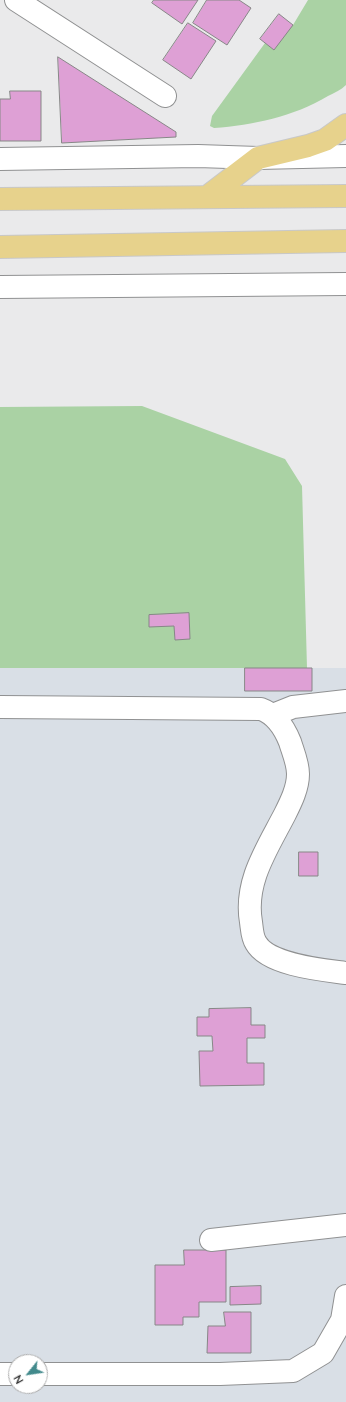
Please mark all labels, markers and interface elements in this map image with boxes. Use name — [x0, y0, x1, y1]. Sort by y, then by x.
north arrow — [8, 1354, 48, 1394]
text: N — [10, 1372, 27, 1387]

